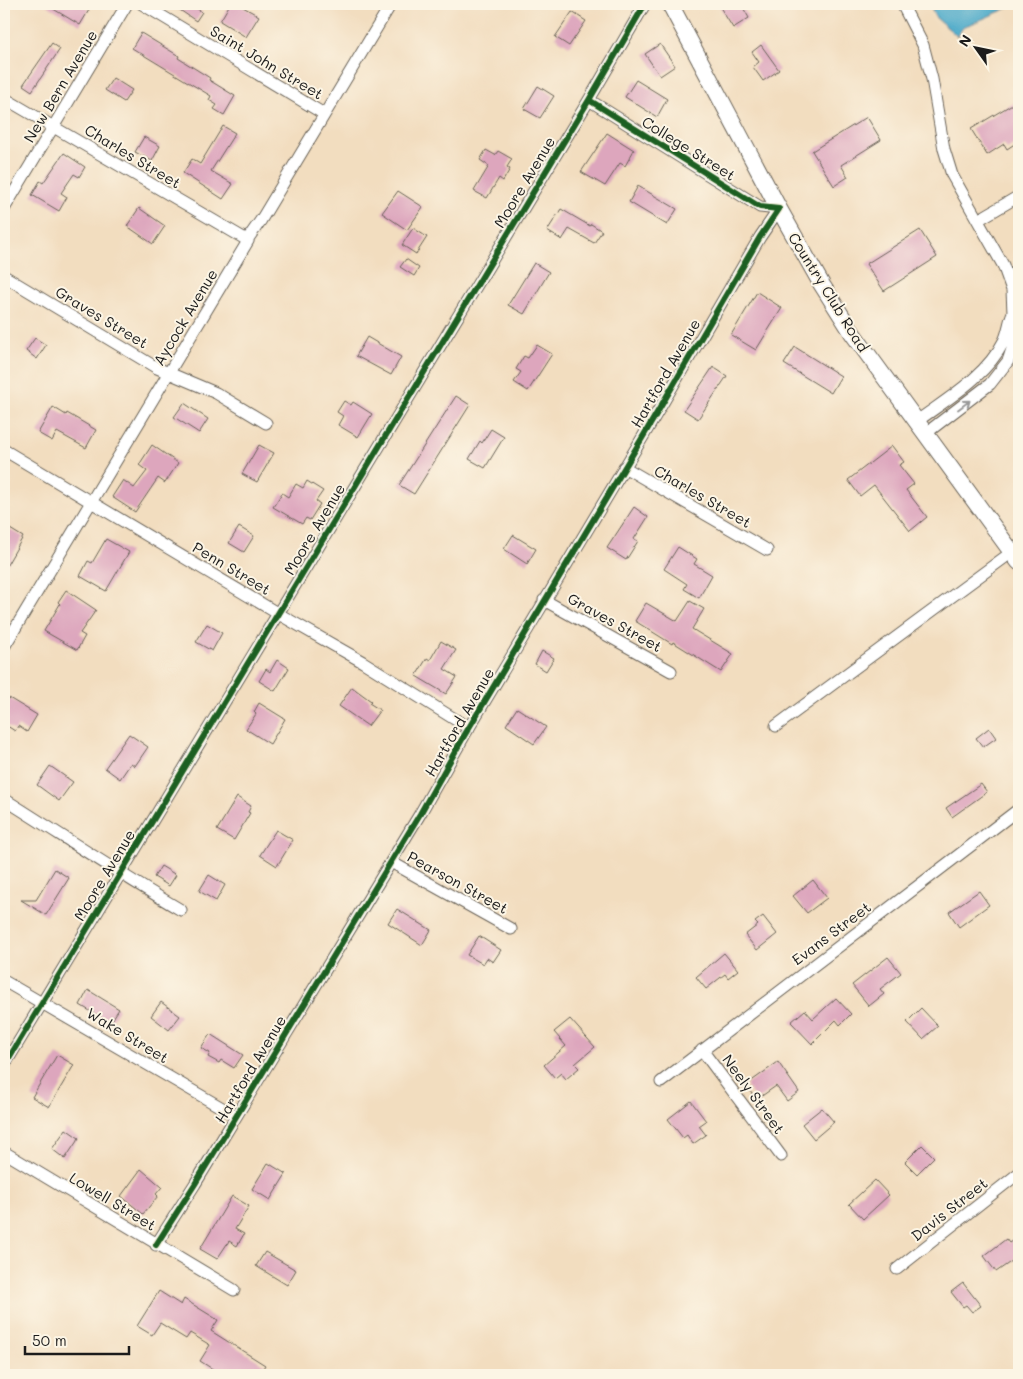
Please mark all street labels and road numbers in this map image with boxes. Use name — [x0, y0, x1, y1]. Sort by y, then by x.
street label: Saint John Street — [207, 20, 327, 104]
street label: New Bern Avenue — [18, 26, 102, 146]
street label: College Street — [638, 111, 740, 185]
street label: Charles Street — [81, 119, 185, 193]
street label: Moore Avenue — [489, 133, 559, 231]
street label: Country Club Road — [784, 228, 874, 356]
street label: Aycock Avenue — [148, 265, 222, 369]
street label: Graves Street — [52, 281, 152, 353]
street label: Hartford Avenue — [626, 315, 704, 431]
street label: Charles Street — [651, 460, 755, 532]
street label: Moore Avenue — [279, 480, 349, 578]
street label: Penn Street — [189, 537, 275, 599]
street label: Graves Street — [564, 588, 666, 656]
street label: Hartford Avenue — [420, 664, 498, 780]
street label: Moore Avenue — [69, 826, 139, 924]
street label: Pearson Street — [404, 846, 512, 918]
street label: Evans Street — [787, 897, 875, 969]
street label: Wake Street — [83, 1003, 173, 1067]
street label: Hartford Avenue — [210, 1011, 290, 1127]
street label: Neely Street — [718, 1050, 790, 1138]
street label: Lowell Street — [66, 1167, 160, 1235]
street label: Davis Street — [907, 1173, 991, 1245]

